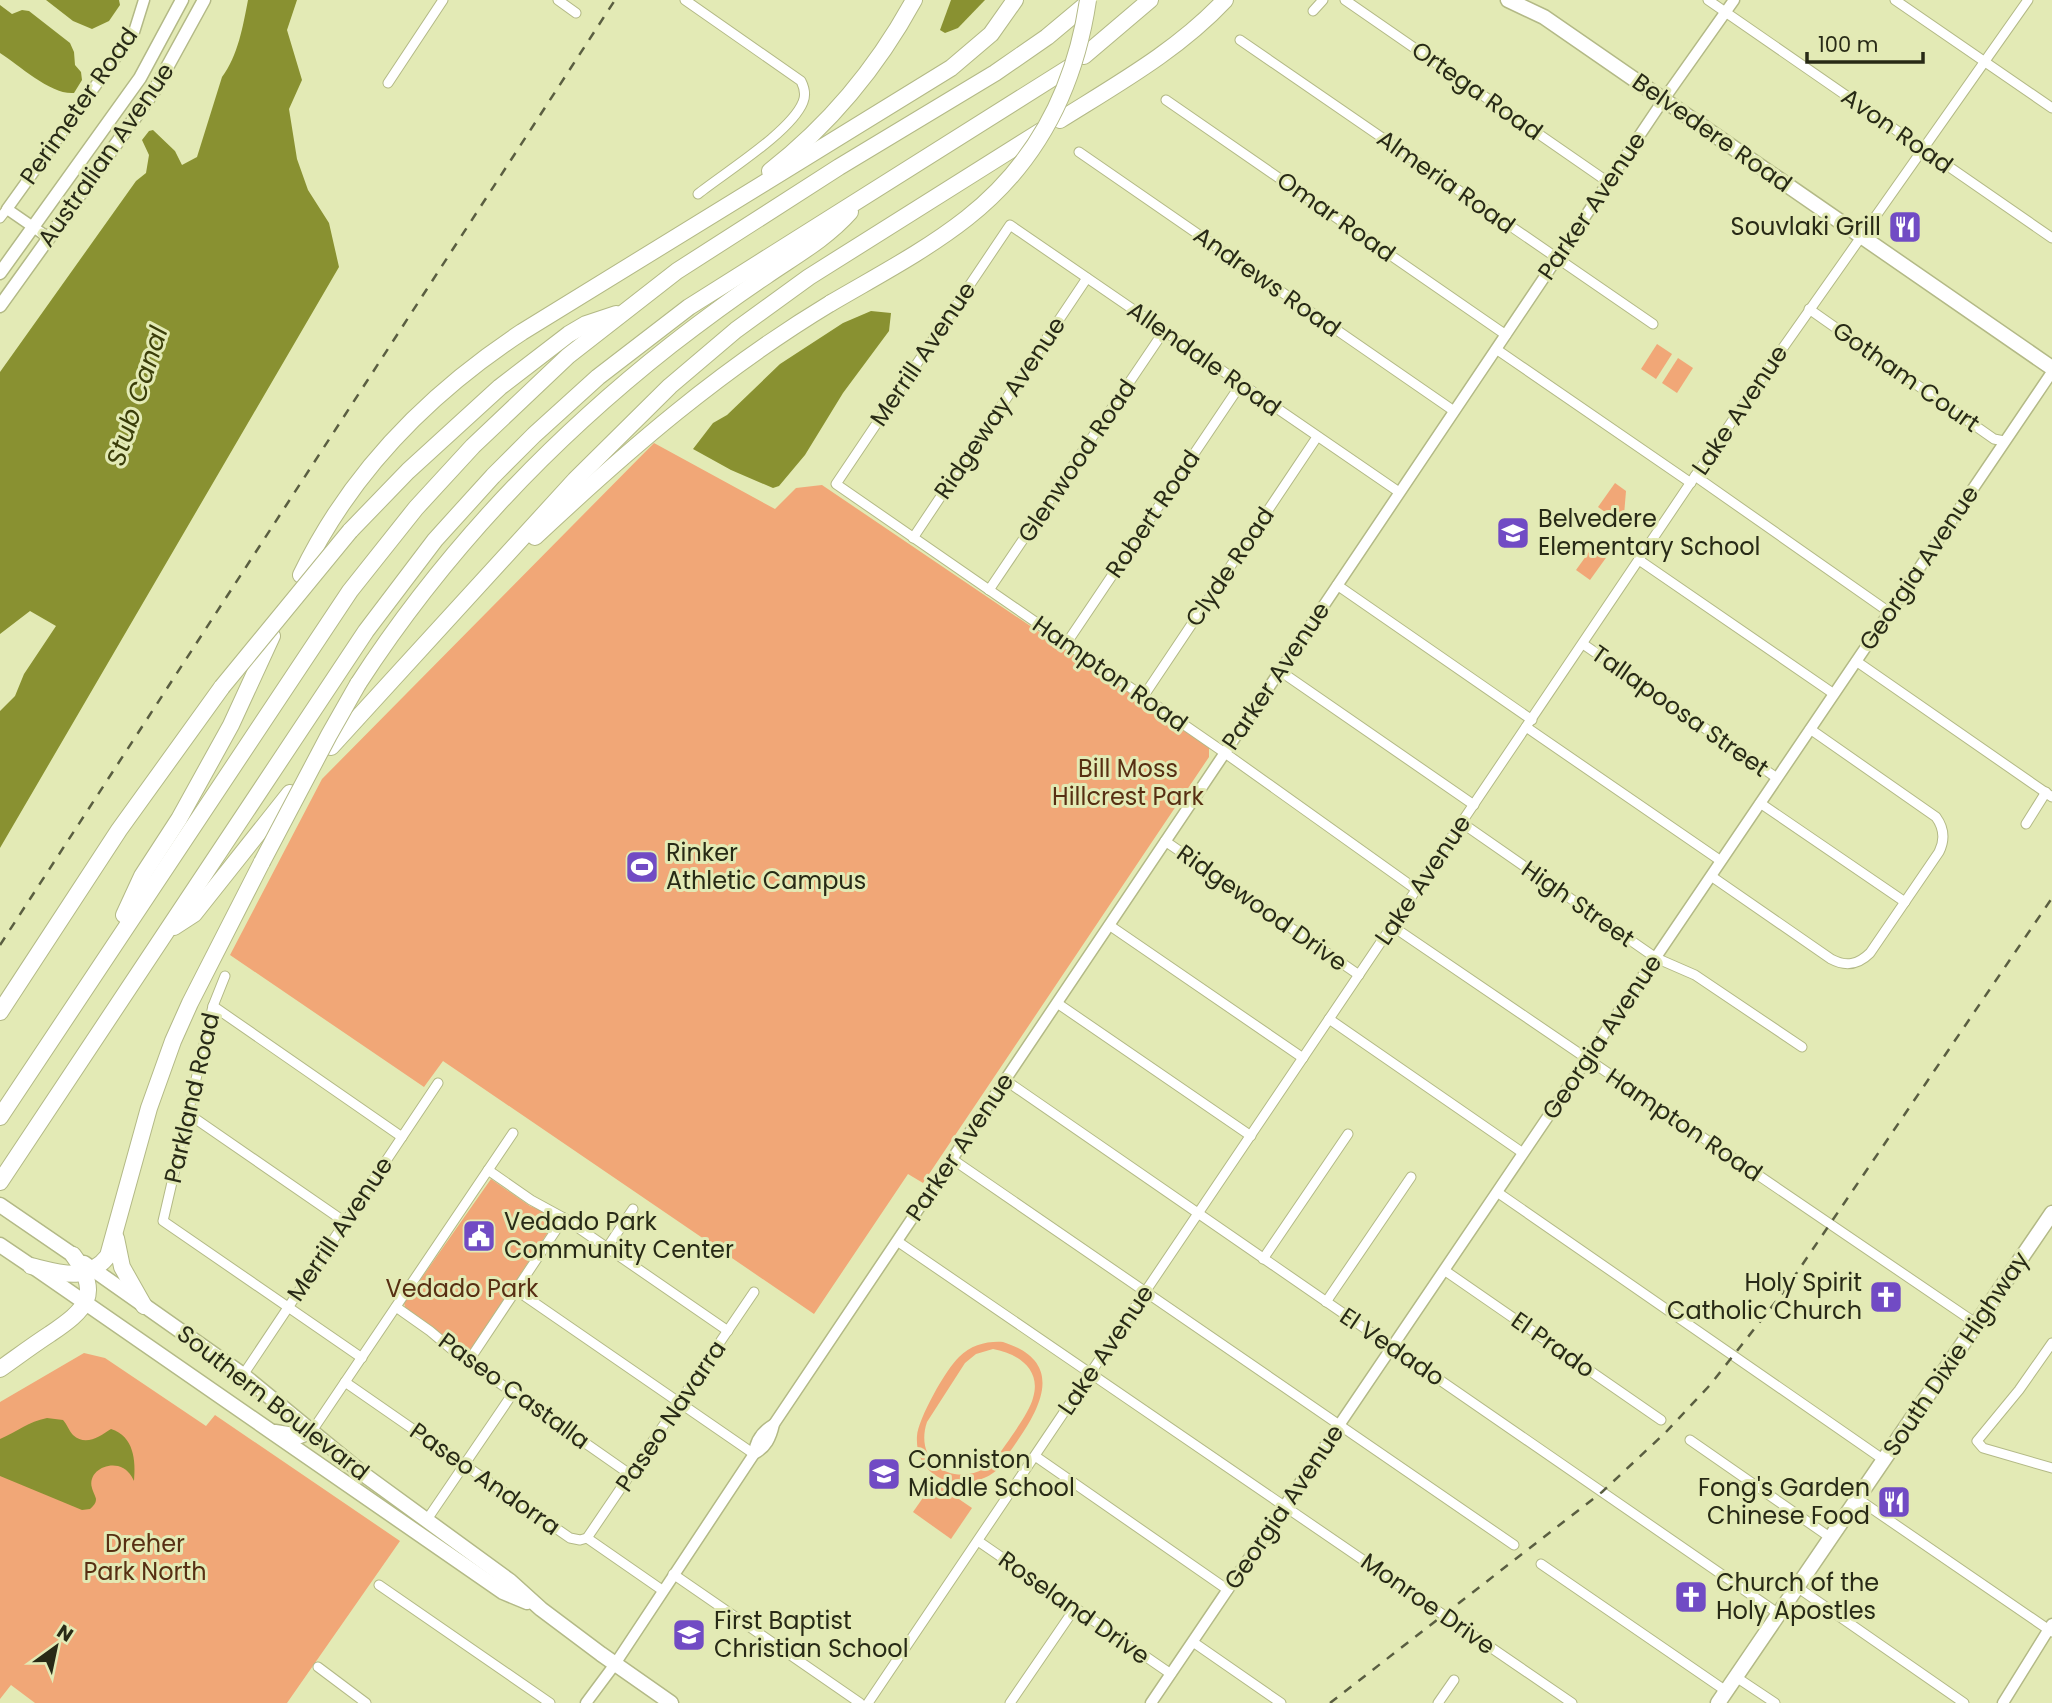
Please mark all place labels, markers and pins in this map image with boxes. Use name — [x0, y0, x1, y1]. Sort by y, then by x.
restaurant icon: Souvlaki Grill — [1886, 208, 1924, 246]
place label: Souvlaki Grill — [1731, 210, 1881, 243]
place label: Belvedere Elementary School — [1538, 502, 1761, 563]
school or university icon: Belvedere Elementary School — [1494, 514, 1532, 552]
place label: Rinker Athletic Campus — [666, 836, 866, 897]
sports icon: Rinker Athletic Campus — [623, 848, 661, 886]
place label: Vedado Park Community Center — [504, 1205, 734, 1266]
public building icon: Vedado Park Community Center — [460, 1217, 498, 1255]
place label: Holy Spirit Catholic Church — [1667, 1266, 1862, 1327]
church icon: Holy Spirit Catholic Church — [1867, 1278, 1905, 1316]
place label: Conniston Middle School — [908, 1443, 1075, 1504]
school or university icon: Conniston Middle School — [865, 1455, 903, 1493]
place label: Fong's Garden Chinese Food — [1698, 1471, 1870, 1532]
restaurant icon: Fong's Garden Chinese Food — [1875, 1483, 1913, 1521]
place label: Church of the Holy Apostles — [1716, 1566, 1879, 1627]
church icon: Church of the Holy Apostles — [1672, 1578, 1710, 1616]
place label: First Baptist Christian School — [714, 1604, 909, 1665]
school or university icon: First Baptist Christian School — [670, 1616, 708, 1654]

